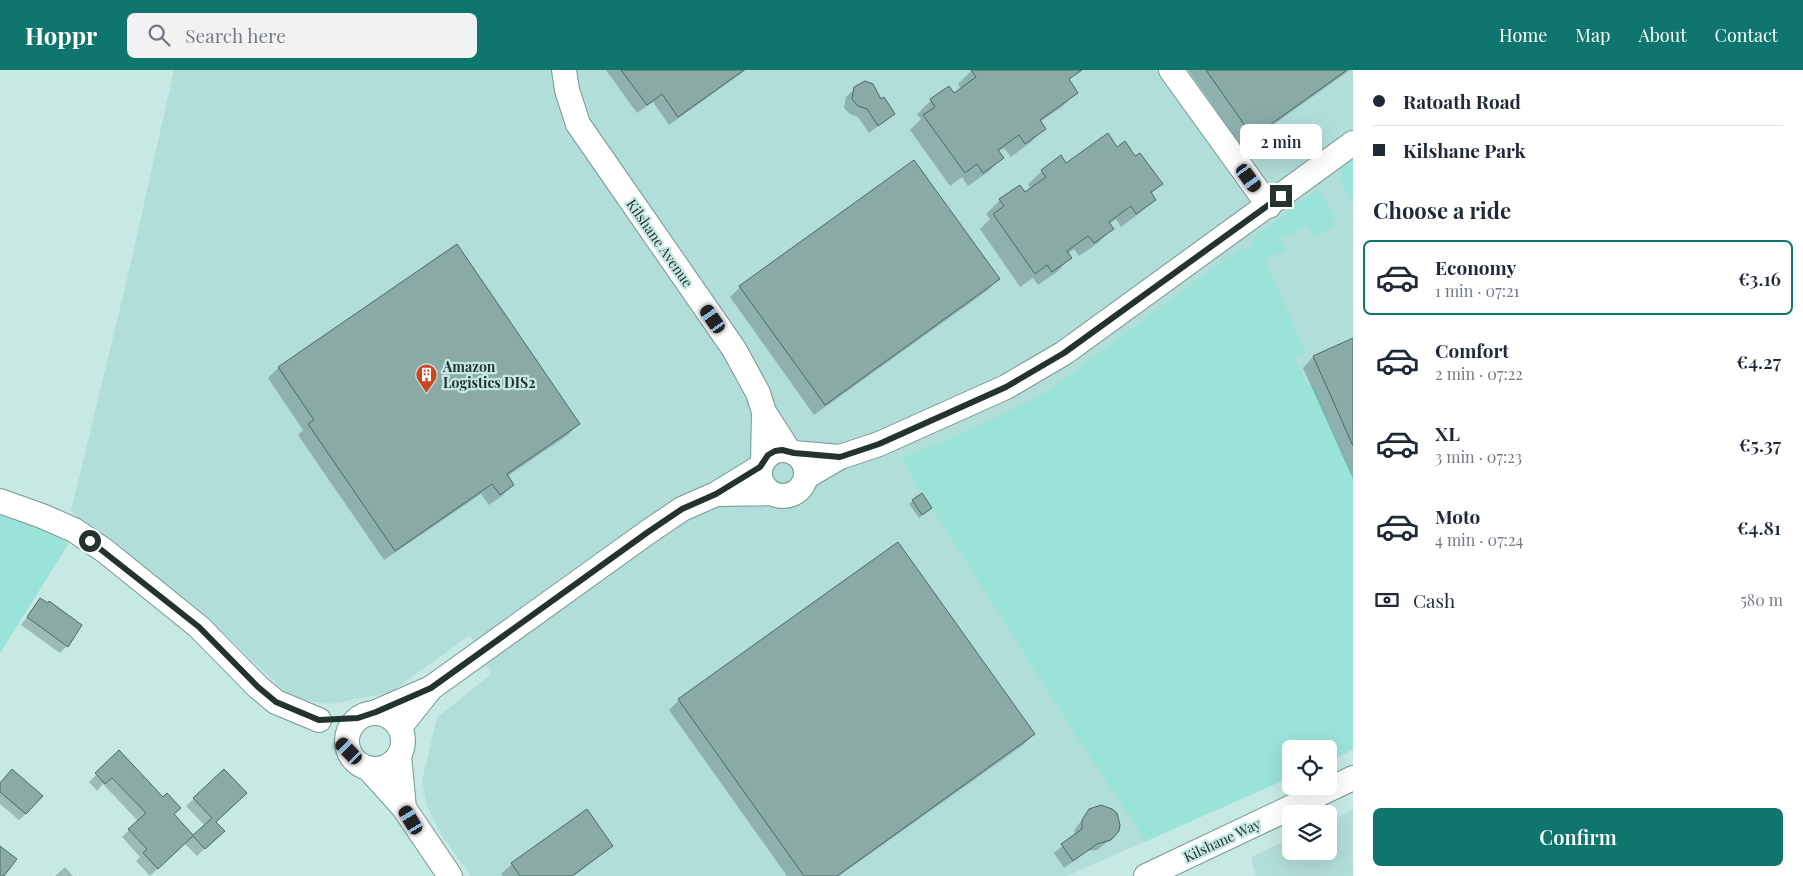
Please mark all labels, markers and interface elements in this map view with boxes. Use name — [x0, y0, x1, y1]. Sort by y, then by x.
search box — [127, 13, 477, 58]
text: Hoppr — [25, 19, 97, 51]
icon: search — [145, 21, 173, 49]
text: Search here — [185, 22, 286, 48]
text: Home — [1499, 23, 1547, 47]
text: Map — [1575, 23, 1610, 47]
text: About — [1638, 23, 1687, 47]
text: Contact — [1715, 23, 1778, 47]
text: Ratoath Road — [1403, 88, 1521, 114]
callout: 2 min — [1240, 124, 1322, 158]
text: 2 min — [1261, 131, 1301, 152]
text: Kilshane Park — [1403, 137, 1526, 163]
car — [1234, 161, 1263, 195]
route end — [1270, 185, 1292, 207]
street label: Kilshane Avenue — [623, 195, 697, 291]
text: Choose a ride — [1373, 195, 1511, 225]
text: Economy — [1435, 254, 1516, 280]
icon: car — [1375, 255, 1420, 300]
text: €3.16 — [1738, 265, 1781, 291]
text: 1 min · 07:21 — [1435, 280, 1519, 301]
car — [698, 302, 727, 336]
text: Comfort — [1435, 337, 1509, 363]
icon: car — [1375, 338, 1420, 383]
text: €4.27 — [1736, 348, 1781, 374]
place label: Amazon Logistics DIS2 — [442, 357, 536, 392]
building icon: Amazon Logistics DIS2 — [415, 362, 439, 393]
text: 2 min · 07:22 — [1435, 363, 1523, 384]
text: XL — [1435, 420, 1460, 446]
icon: car — [1375, 421, 1420, 466]
text: €5.37 — [1739, 431, 1781, 457]
text: 3 min · 07:23 — [1435, 446, 1522, 467]
text: Moto — [1435, 503, 1480, 529]
icon: car — [1375, 504, 1420, 549]
text: €4.81 — [1737, 514, 1781, 540]
text: 4 min · 07:24 — [1435, 529, 1523, 550]
route start — [79, 530, 101, 552]
icon: cash — [1373, 586, 1401, 614]
text: Cash — [1413, 587, 1455, 613]
text: 580 m — [1740, 589, 1783, 610]
car — [333, 735, 364, 767]
map controls — [1282, 740, 1337, 860]
button: locate — [1282, 740, 1337, 795]
car — [396, 803, 425, 837]
button: layers — [1282, 805, 1337, 860]
button: Confirm — [1373, 808, 1783, 866]
street label: Kilshane Way — [1180, 814, 1264, 866]

